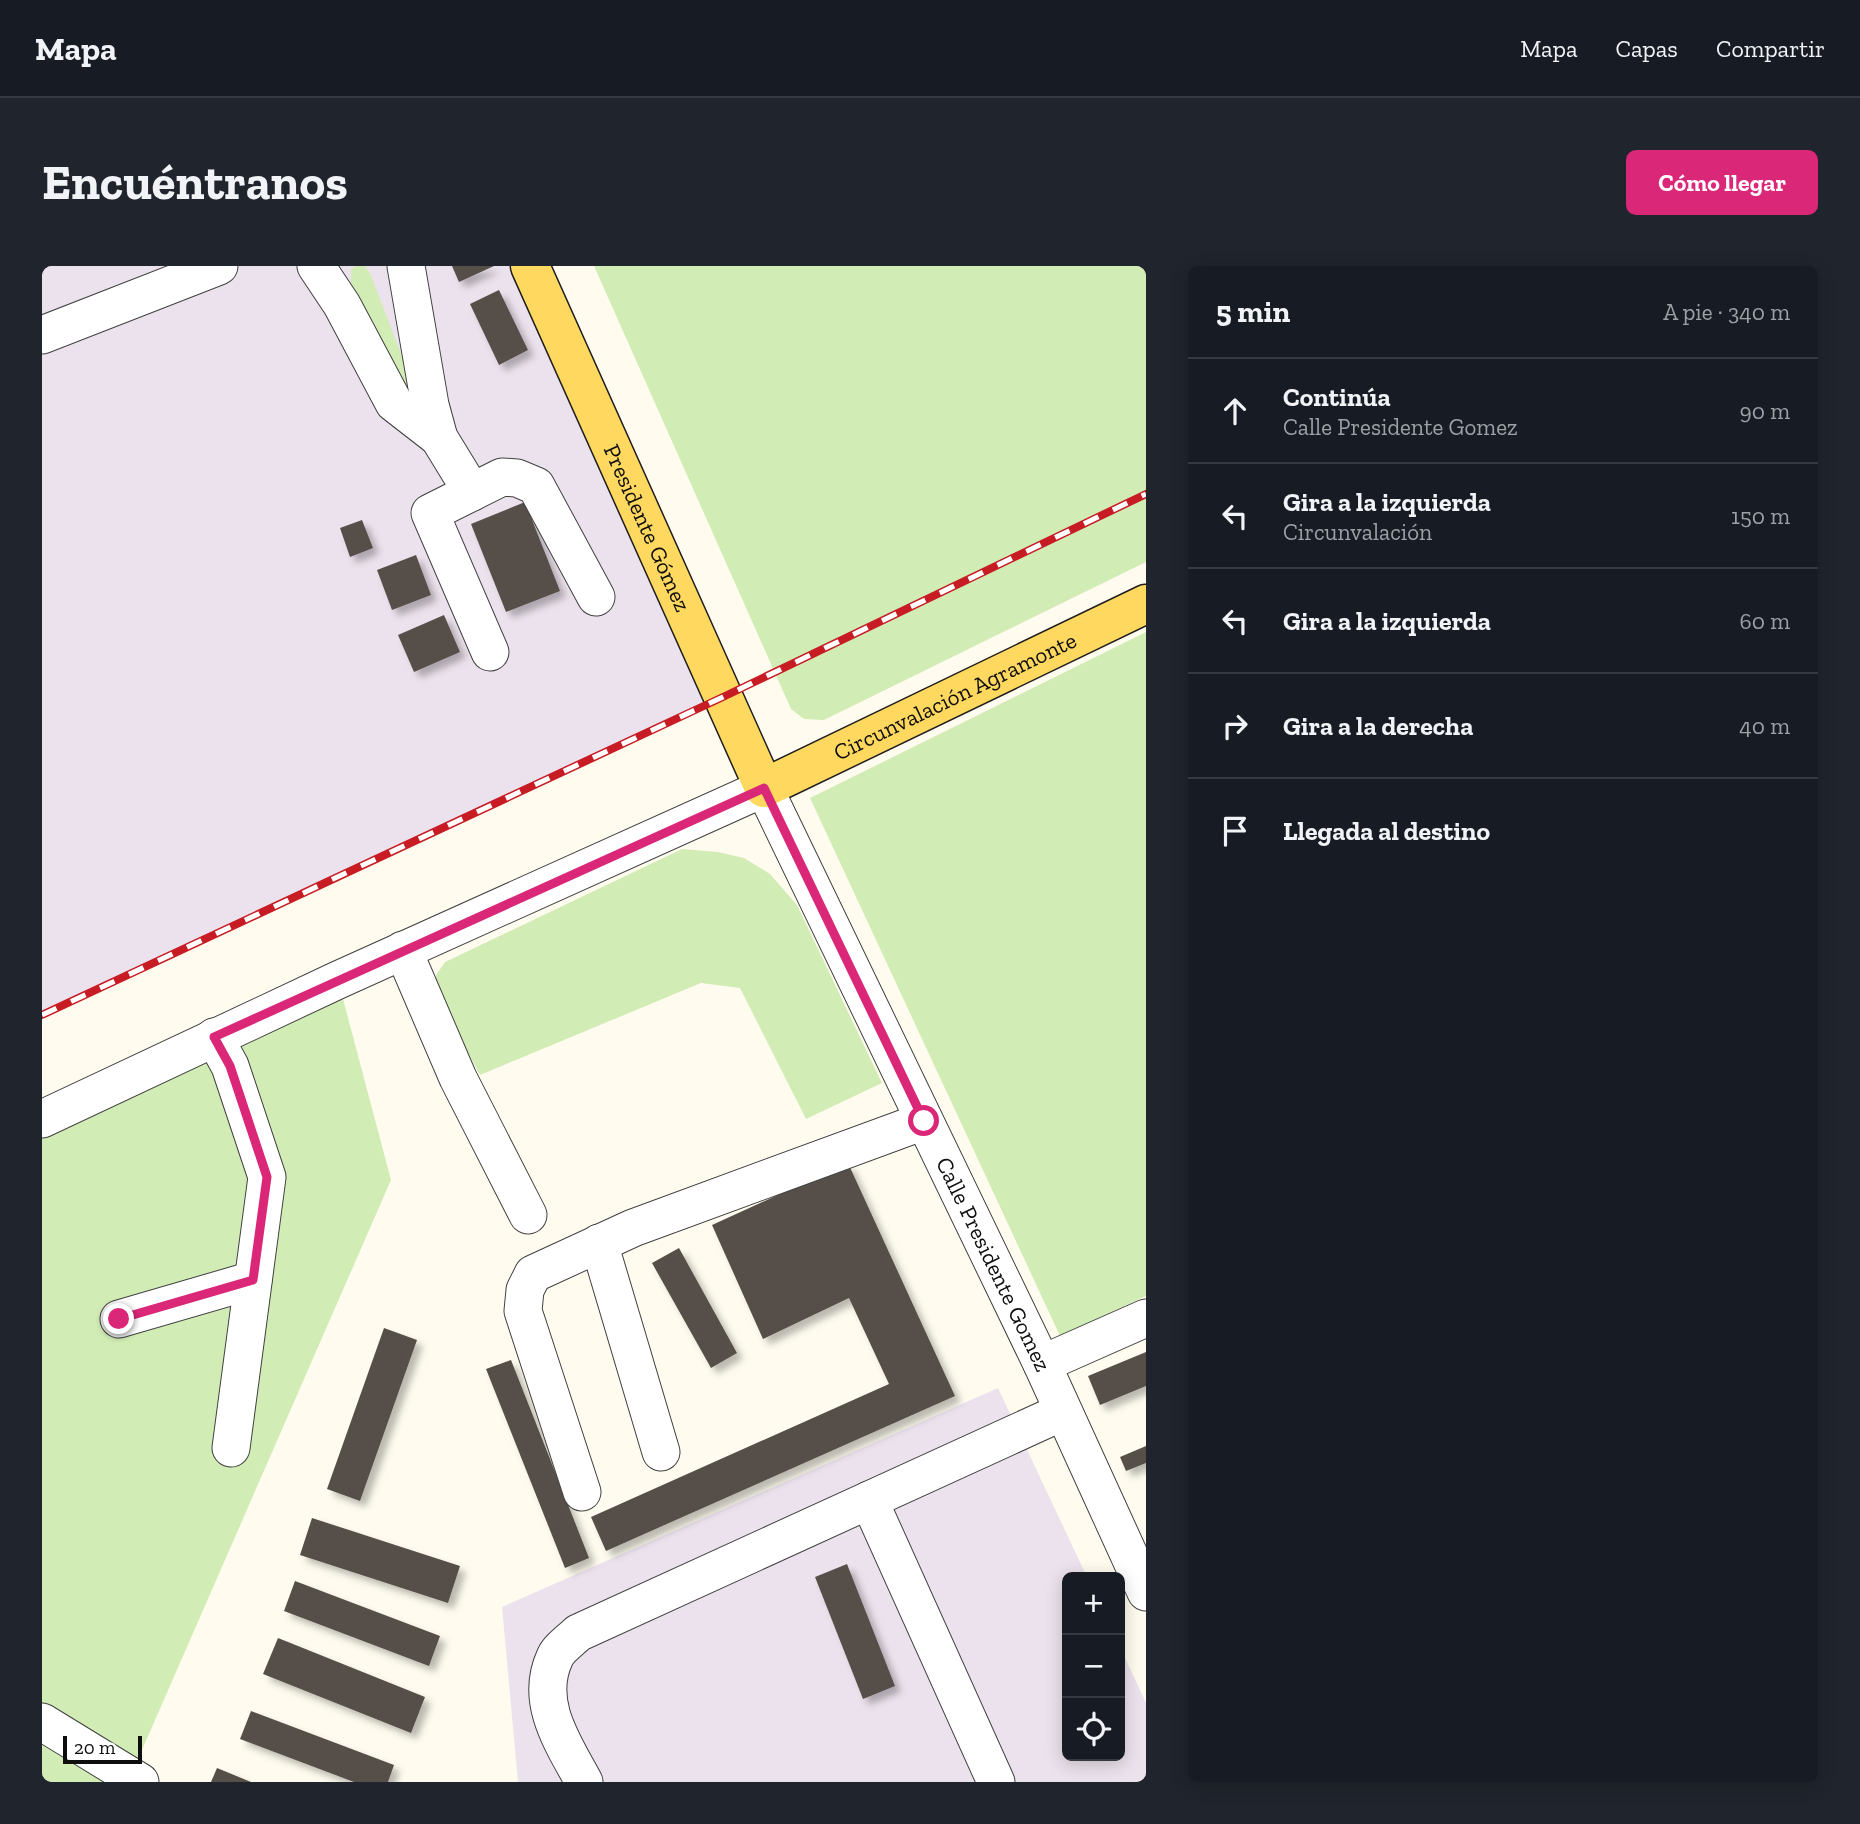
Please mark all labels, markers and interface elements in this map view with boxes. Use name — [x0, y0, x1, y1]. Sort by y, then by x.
text: Mapa — [35, 29, 117, 68]
text: Mapa — [1520, 34, 1577, 63]
text: Capas — [1615, 34, 1678, 63]
text: Compartir — [1716, 34, 1825, 63]
button: Cómo llegar — [1626, 150, 1818, 215]
text: Encuéntranos — [42, 153, 348, 212]
text: 5 min — [1216, 294, 1290, 330]
text: A pie · 340 m — [1663, 298, 1790, 326]
text: Continúa — [1283, 381, 1391, 413]
icon: ahead — [1216, 392, 1254, 430]
text: 90 m — [1739, 397, 1790, 425]
text: Calle Presidente Gomez — [1283, 413, 1518, 441]
street label: Presidente Gómez — [598, 440, 697, 616]
text: Gira a la izquierda — [1283, 486, 1491, 518]
icon: left — [1216, 497, 1254, 535]
text: 150 m — [1731, 502, 1790, 530]
text: Circunvalación — [1283, 518, 1432, 546]
icon: left — [1216, 602, 1254, 640]
text: Gira a la izquierda — [1283, 605, 1491, 637]
text: 60 m — [1739, 607, 1790, 635]
street label: Circunvalación Agramonte — [829, 626, 1081, 766]
icon: right — [1216, 707, 1254, 745]
text: Gira a la derecha — [1283, 710, 1473, 742]
text: 40 m — [1739, 712, 1790, 740]
icon: arrive — [1216, 812, 1254, 850]
text: Llegada al destino — [1283, 815, 1490, 847]
route start — [908, 1105, 939, 1136]
street label: Calle Presidente Gomez — [930, 1152, 1058, 1376]
route end — [103, 1303, 134, 1334]
map controls — [1062, 1572, 1125, 1761]
button: + — [1062, 1572, 1125, 1635]
button: − — [1062, 1635, 1125, 1698]
button: locate — [1062, 1698, 1125, 1761]
scale bar — [63, 1733, 142, 1765]
text: 20 m — [74, 1736, 115, 1759]

